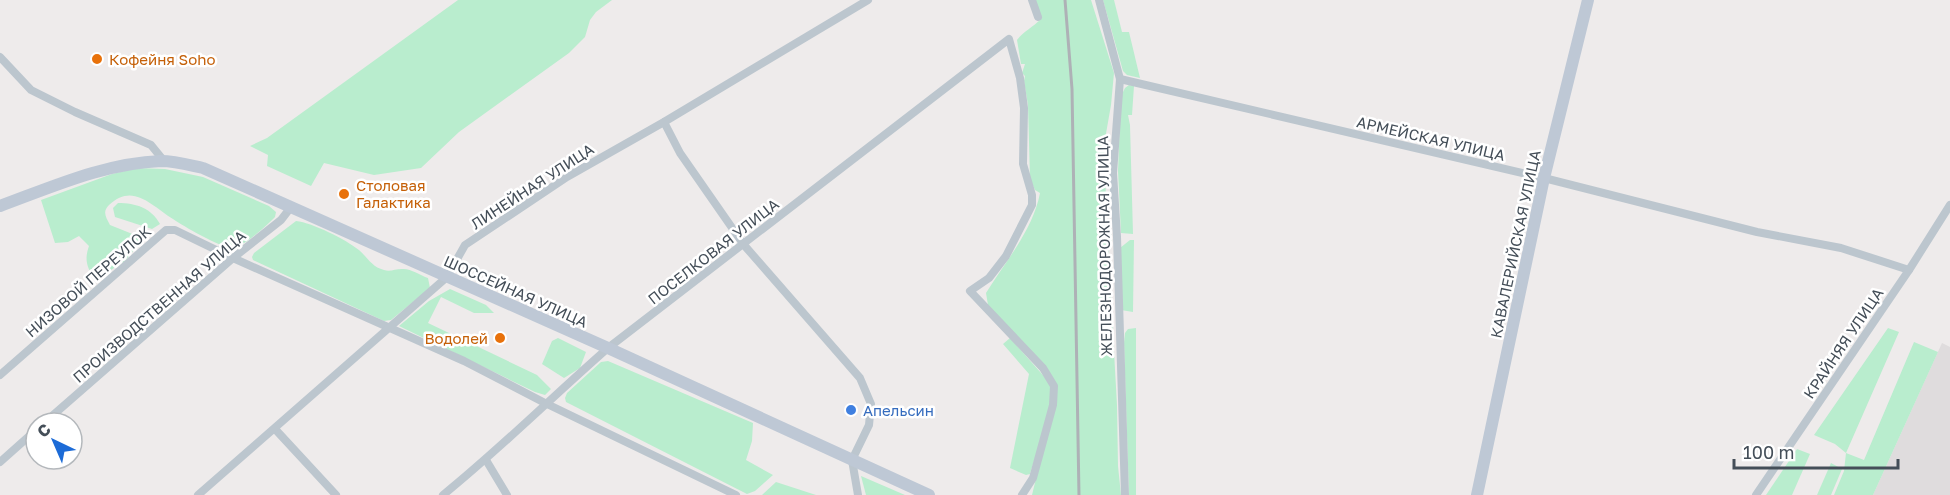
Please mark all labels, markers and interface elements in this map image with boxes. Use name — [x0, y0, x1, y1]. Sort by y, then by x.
place label: Кофейня Soho — [109, 50, 215, 68]
marker: Кофейня Soho — [90, 52, 104, 66]
street label: АРМЕЙСКАЯ УЛИЦА — [1355, 112, 1507, 164]
street label: ЖЕЛЕЗНОДОРОЖНАЯ УЛИЦА — [1093, 136, 1115, 356]
street label: ЛИНЕЙНАЯ УЛИЦА — [467, 140, 597, 232]
street label: КАВАЛЕРИЙСКАЯ УЛИЦА — [1486, 148, 1544, 340]
place label: Столовая Галактика — [356, 176, 431, 211]
marker: Столовая Галактика — [337, 187, 351, 201]
street label: ПОСЕЛКОВАЯ УЛИЦА — [644, 194, 782, 308]
street label: НИЗОВОЙ ПЕРЕУЛОК — [22, 221, 155, 340]
street label: ПРОИЗВОДСТВЕННАЯ УЛИЦА — [69, 226, 249, 386]
street label: ШОССЕЙНАЯ УЛИЦА — [441, 251, 591, 331]
street label: КРАЙНЯЯ УЛИЦА — [1799, 284, 1887, 402]
place label: Водолей — [425, 329, 488, 347]
marker: Водолей — [493, 331, 507, 345]
place label: Апельсин — [863, 401, 934, 419]
marker: Апельсин — [844, 403, 858, 417]
north arrow — [24, 411, 84, 471]
text: С — [33, 419, 55, 441]
scale bar — [1734, 432, 1898, 470]
text: 100 m — [1743, 441, 1794, 463]

